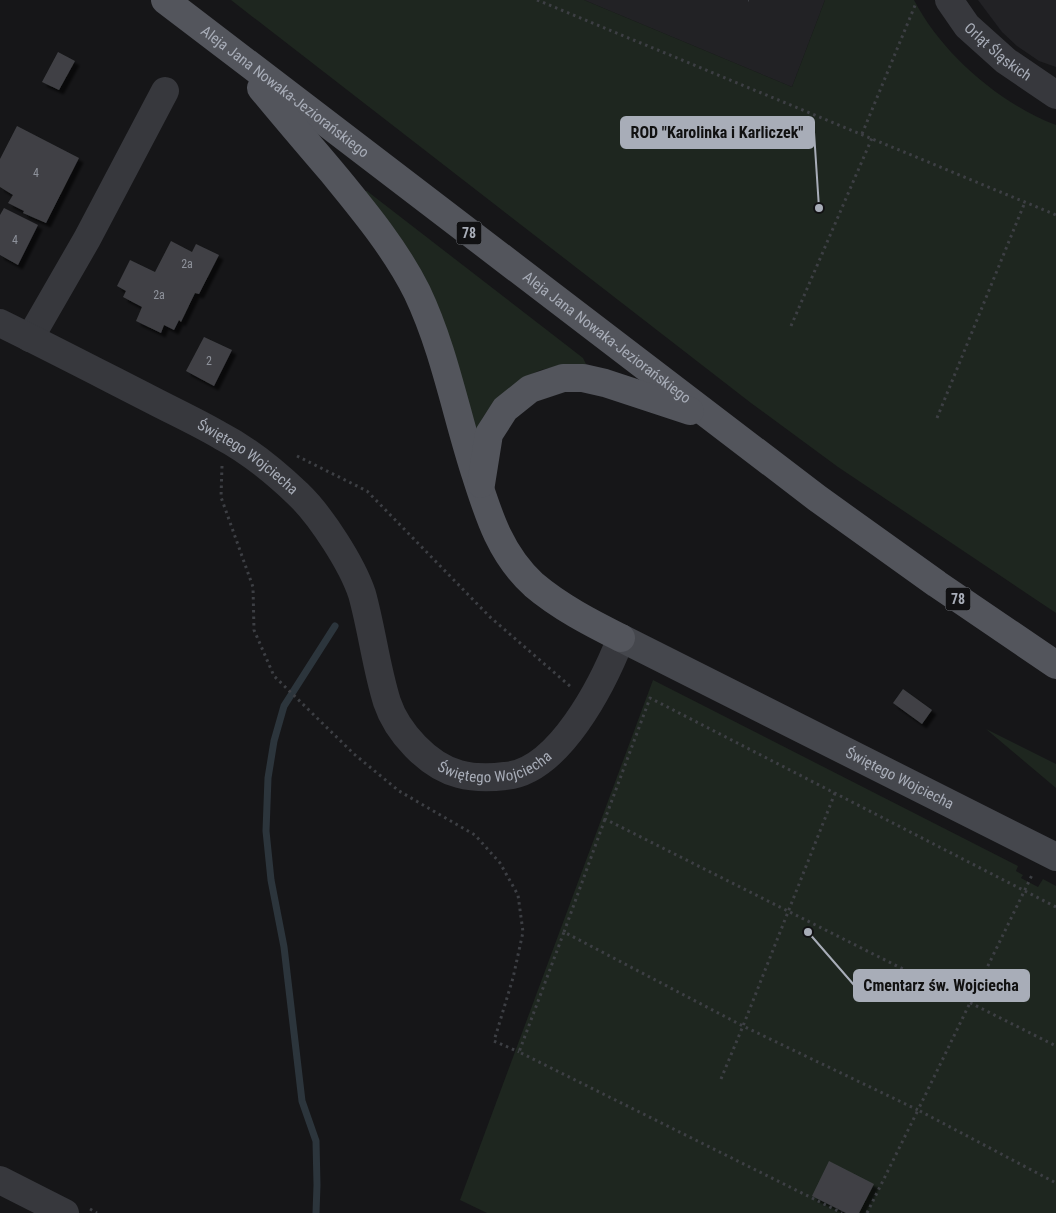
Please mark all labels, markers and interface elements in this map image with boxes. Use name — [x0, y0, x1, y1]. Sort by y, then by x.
street label: Orląt Śląskich — [961, 19, 1035, 85]
street label: Aleja Jana Nowaka-Jeziorańskiego — [197, 22, 373, 162]
callout: ROD "Karolinka i Karliczek" — [621, 117, 814, 148]
text: ROD "Karolinka i Karliczek" — [631, 123, 803, 142]
house number: 4 — [33, 166, 39, 180]
road number: 78 — [456, 222, 482, 244]
house number: 4 — [12, 233, 18, 247]
house number: 2a — [181, 257, 193, 271]
street label: Aleja Jana Nowaka-Jeziorańskiego — [519, 268, 694, 407]
house number: 2a — [153, 288, 165, 302]
house number: 2 — [206, 354, 212, 368]
street label: Świętego Wojciecha — [194, 416, 302, 498]
road number: 78 — [946, 588, 970, 610]
street label: Świętego Wojciecha — [843, 744, 957, 813]
street label: Świętego Wojciecha — [435, 747, 555, 786]
callout: Cmentarz św. Wojciecha — [854, 970, 1029, 1001]
text: Cmentarz św. Wojciecha — [863, 976, 1019, 995]

